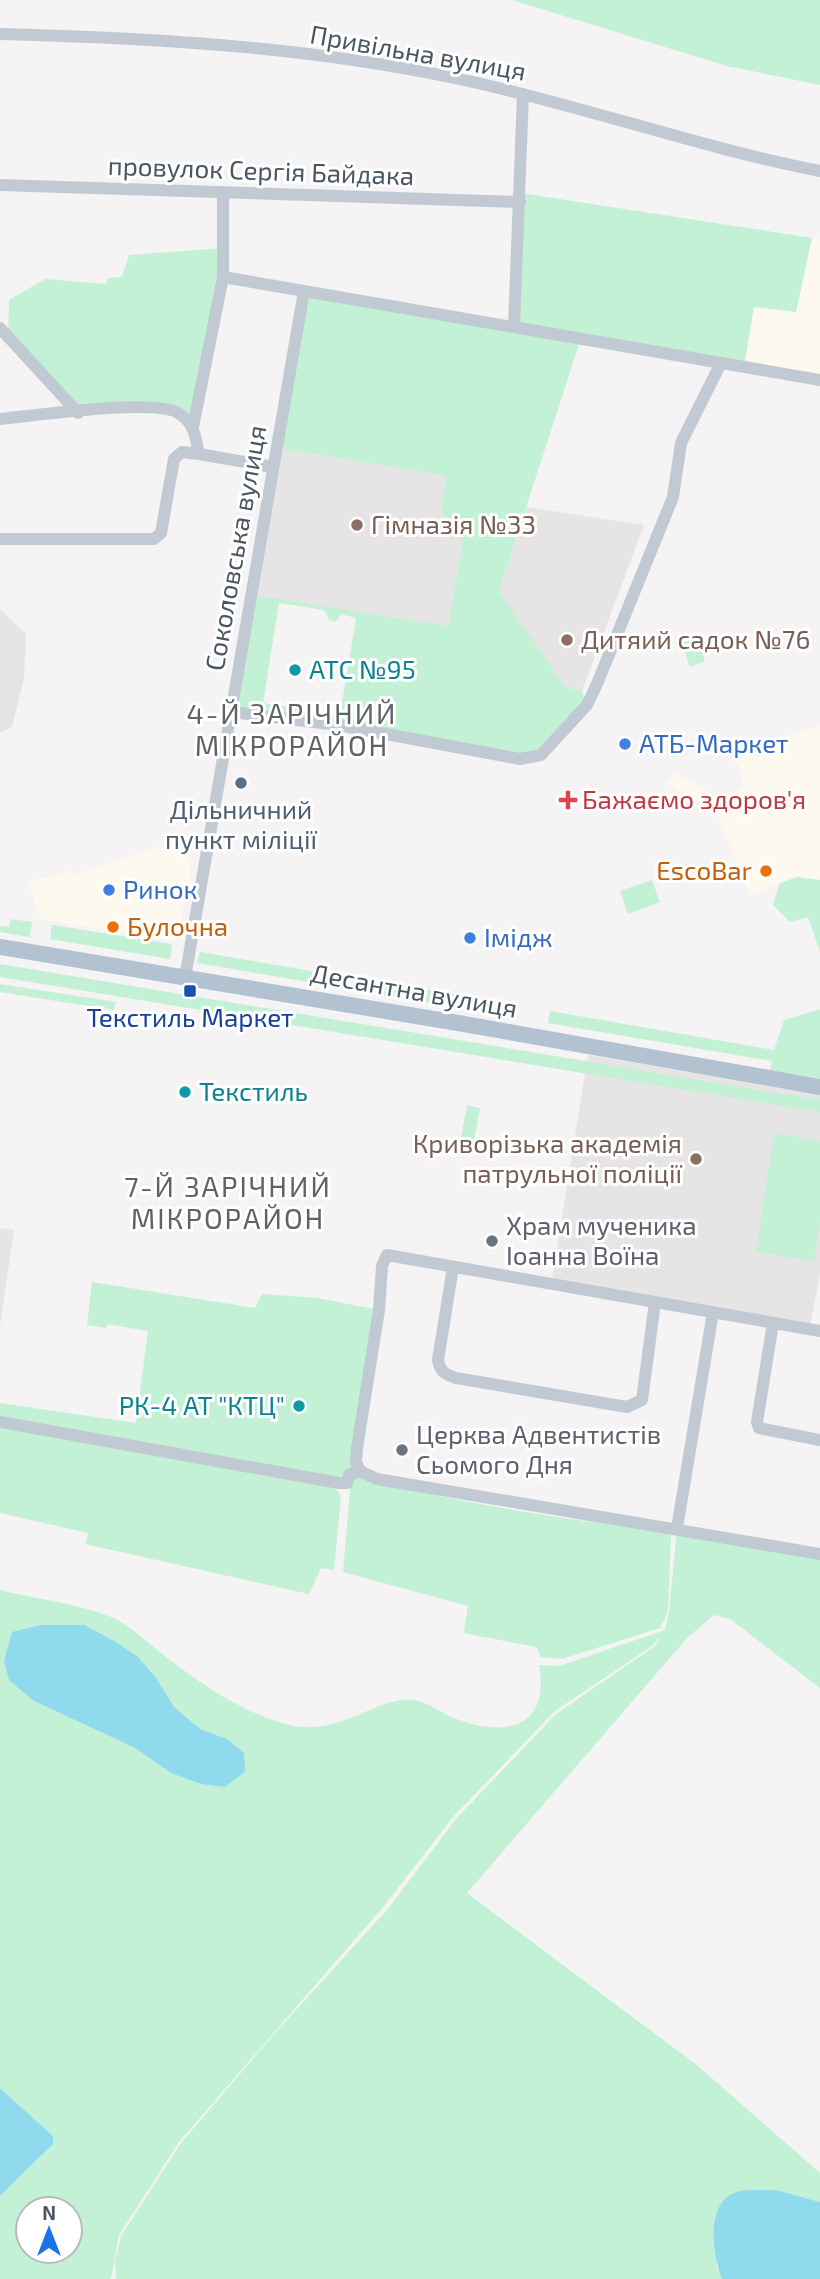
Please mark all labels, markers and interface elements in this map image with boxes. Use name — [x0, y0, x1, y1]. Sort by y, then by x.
street label: Привільна вулиця — [308, 17, 529, 87]
street label: провулок Сергія Байдака — [107, 149, 415, 191]
street label: Соколовська вулиця — [198, 423, 272, 673]
place label: Гімназія №33 — [371, 508, 536, 539]
marker: Гімназія №33 — [349, 517, 365, 533]
place label: Дитяий садок №76 — [581, 623, 810, 654]
marker: Дитяий садок №76 — [559, 632, 575, 648]
place label: АТС №95 — [309, 653, 416, 684]
marker: АТС №95 — [287, 662, 303, 678]
district label: 4-Й ЗАРІЧНИЙ МІКРОРАЙОН — [187, 696, 397, 762]
place label: АТБ-Маркет — [639, 727, 789, 758]
marker: АТБ-Маркет — [617, 736, 633, 752]
marker: Дільничний пункт міліції — [233, 775, 249, 791]
place label: Бажаємо здоров'я — [582, 783, 806, 814]
marker: Бажаємо здоров'я — [560, 792, 576, 808]
place label: Дільничний пункт міліції — [165, 793, 317, 855]
place label: EscoBar — [656, 854, 752, 885]
marker: EscoBar — [758, 863, 774, 879]
place label: Ринок — [123, 873, 198, 904]
marker: Ринок — [101, 882, 117, 898]
place label: Булочна — [127, 910, 228, 942]
marker: Булочна — [105, 919, 121, 935]
place label: Імідж — [484, 921, 553, 952]
marker: Імідж — [462, 930, 478, 946]
street label: Десантна вулиця — [308, 956, 520, 1024]
marker: Текстиль Маркет — [182, 983, 198, 999]
place label: Текстиль Маркет — [86, 1001, 294, 1032]
place label: Текстиль — [199, 1075, 308, 1106]
marker: Текстиль — [177, 1084, 193, 1100]
place label: Криворізька академія патрульної поліції — [413, 1127, 682, 1189]
marker: Криворізька академія патрульної поліції — [688, 1151, 704, 1167]
district label: 7-Й ЗАРІЧНИЙ МІКРОРАЙОН — [124, 1169, 332, 1235]
place label: Храм мученика Іоанна Воїна — [506, 1209, 697, 1270]
marker: Храм мученика Іоанна Воїна — [484, 1233, 500, 1249]
place label: РК-4 АТ "КТЦ" — [119, 1389, 285, 1420]
marker: РК-4 АТ "КТЦ" — [291, 1398, 307, 1414]
place label: Церква Адвентистів Сьомого Дня — [416, 1418, 661, 1479]
marker: Церква Адвентистів Сьомого Дня — [394, 1442, 410, 1458]
north arrow — [14, 2195, 84, 2265]
text: N — [42, 2201, 56, 2224]

